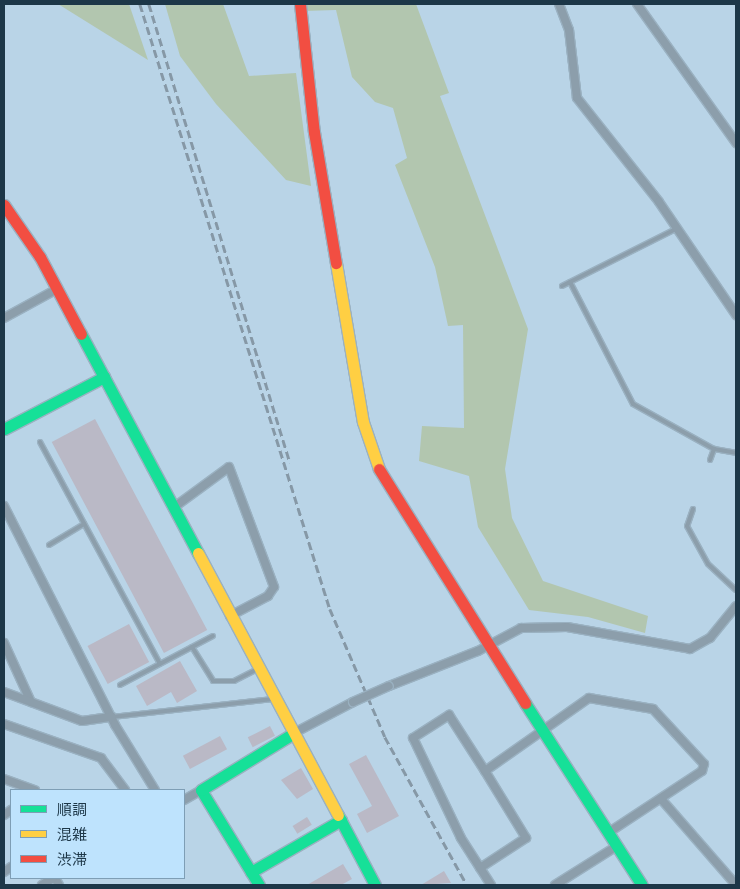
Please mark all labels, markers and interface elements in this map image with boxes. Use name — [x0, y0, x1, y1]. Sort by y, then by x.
legend — [10, 789, 185, 879]
text: 順調 — [57, 801, 87, 819]
text: 混雑 — [57, 826, 87, 844]
text: 渋滞 — [57, 851, 87, 869]

